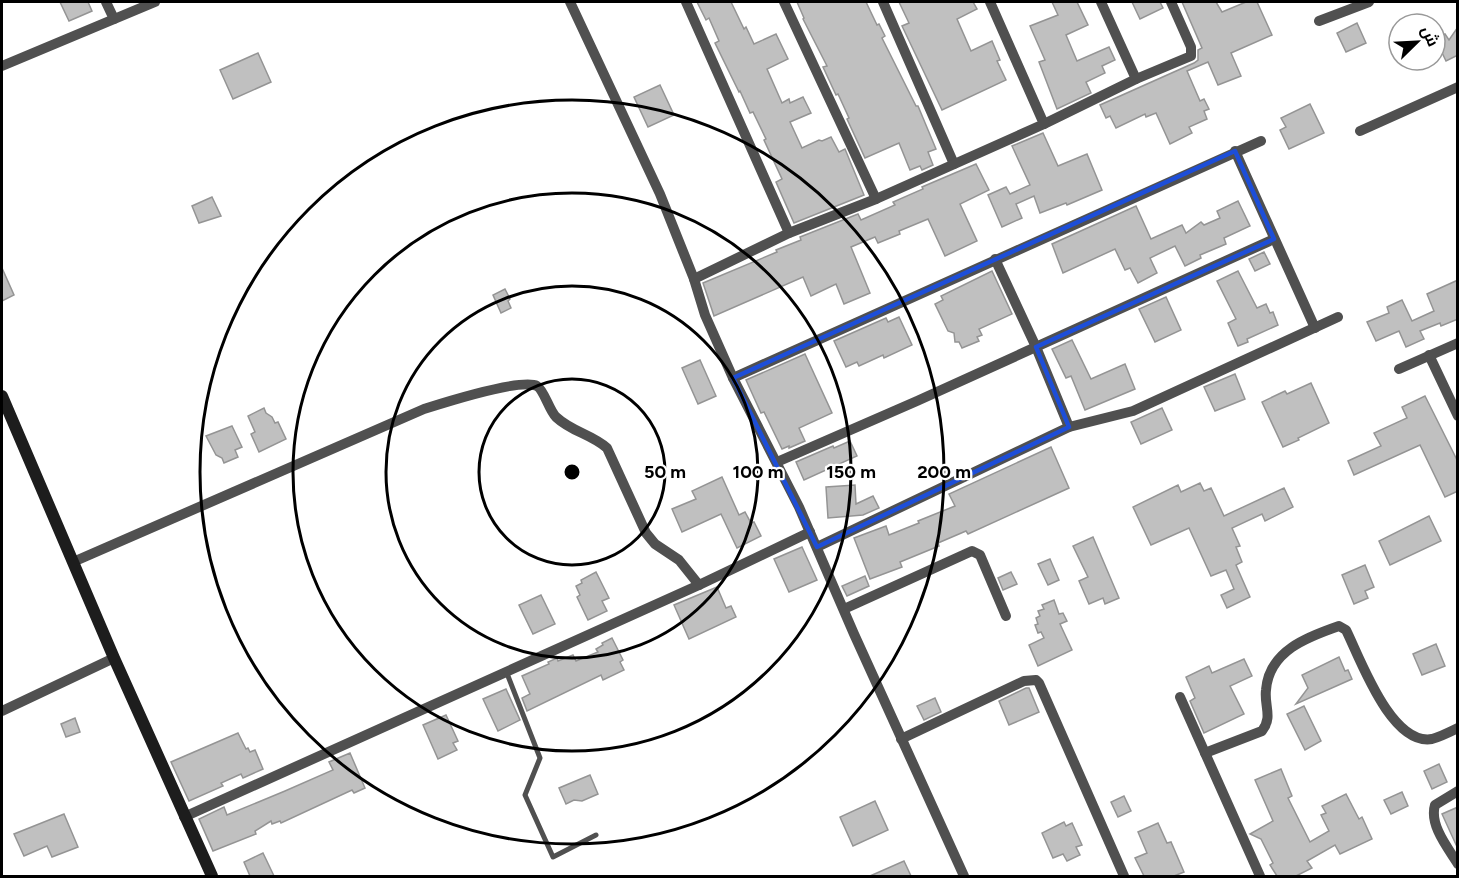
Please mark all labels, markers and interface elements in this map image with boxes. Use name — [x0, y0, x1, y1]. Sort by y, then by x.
north arrow — [1387, 12, 1447, 72]
text: ش — [1417, 23, 1443, 49]
text: 50 m — [644, 461, 686, 483]
text: 100 m — [733, 461, 783, 483]
text: 150 m — [826, 461, 876, 483]
text: 200 m — [917, 461, 971, 483]
centre of rings — [562, 462, 582, 482]

